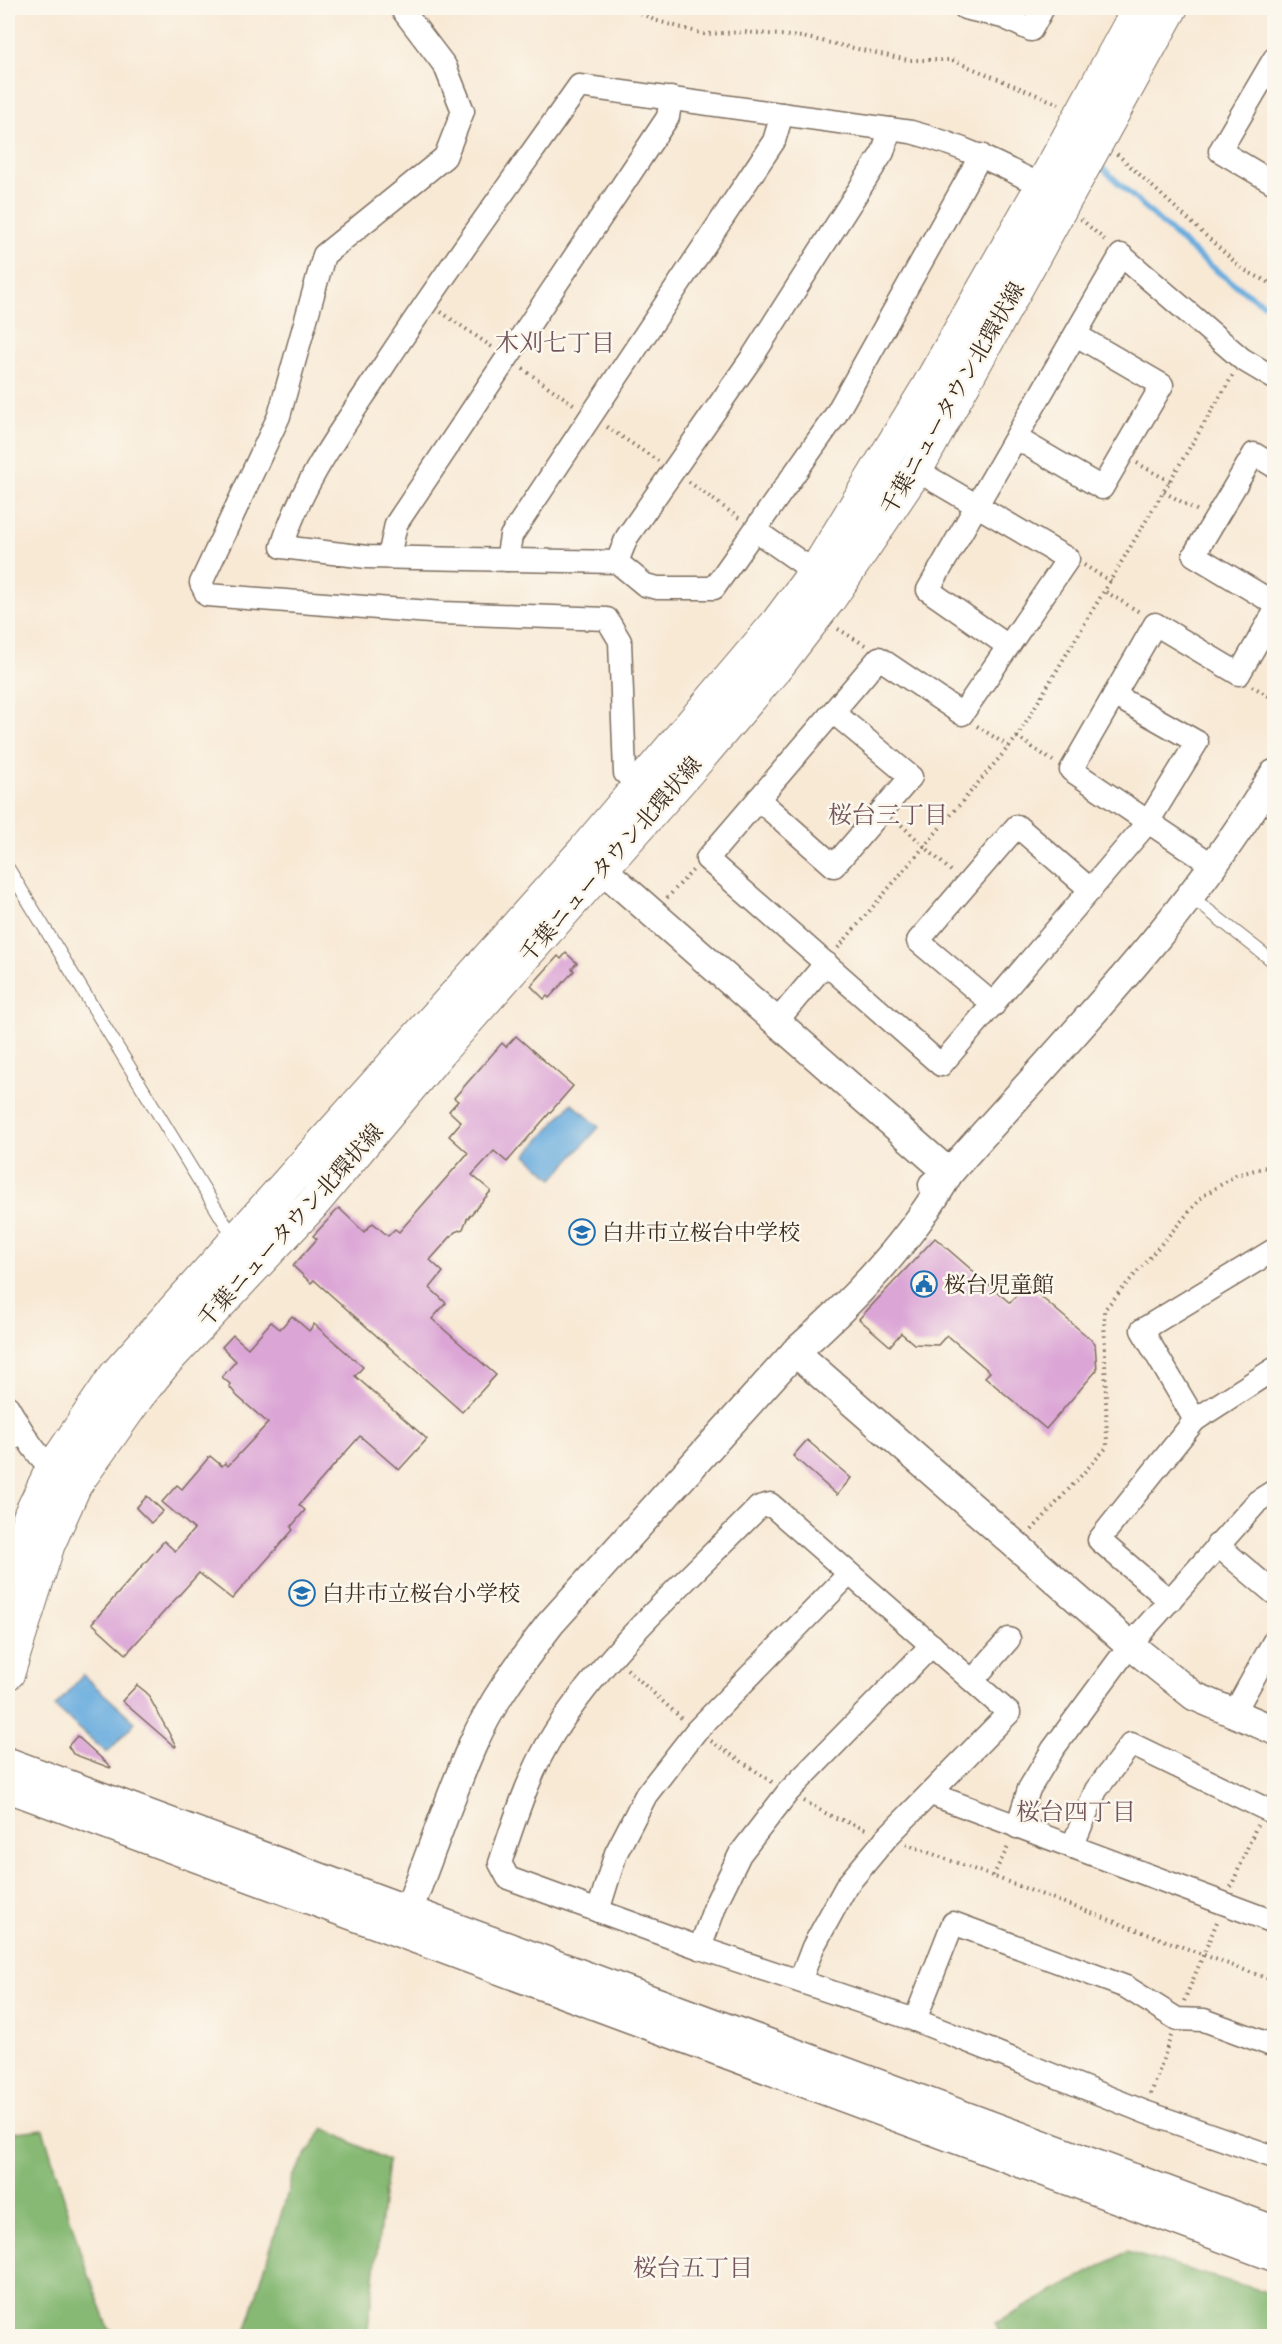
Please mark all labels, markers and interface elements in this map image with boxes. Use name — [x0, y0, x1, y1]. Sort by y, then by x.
street label: 千葉ニュータウン北環状線 — [874, 277, 1032, 520]
district label: 木刈七丁目 — [495, 327, 615, 359]
street label: 千葉ニュータウン北環状線 — [513, 750, 709, 969]
district label: 桜台三丁目 — [828, 799, 948, 831]
street label: 千葉ニュータウン北環状線 — [191, 1118, 390, 1334]
school or university icon: 白井市立桜台中学校 — [567, 1217, 597, 1247]
place label: 白井市立桜台中学校 — [602, 1218, 800, 1248]
public building icon: 桜台児童館 — [909, 1269, 939, 1299]
place label: 桜台児童館 — [944, 1270, 1054, 1300]
school or university icon: 白井市立桜台小学校 — [287, 1578, 317, 1608]
place label: 白井市立桜台小学校 — [322, 1579, 520, 1609]
district label: 桜台四丁目 — [1016, 1796, 1136, 1828]
district label: 桜台五丁目 — [633, 2252, 753, 2284]

